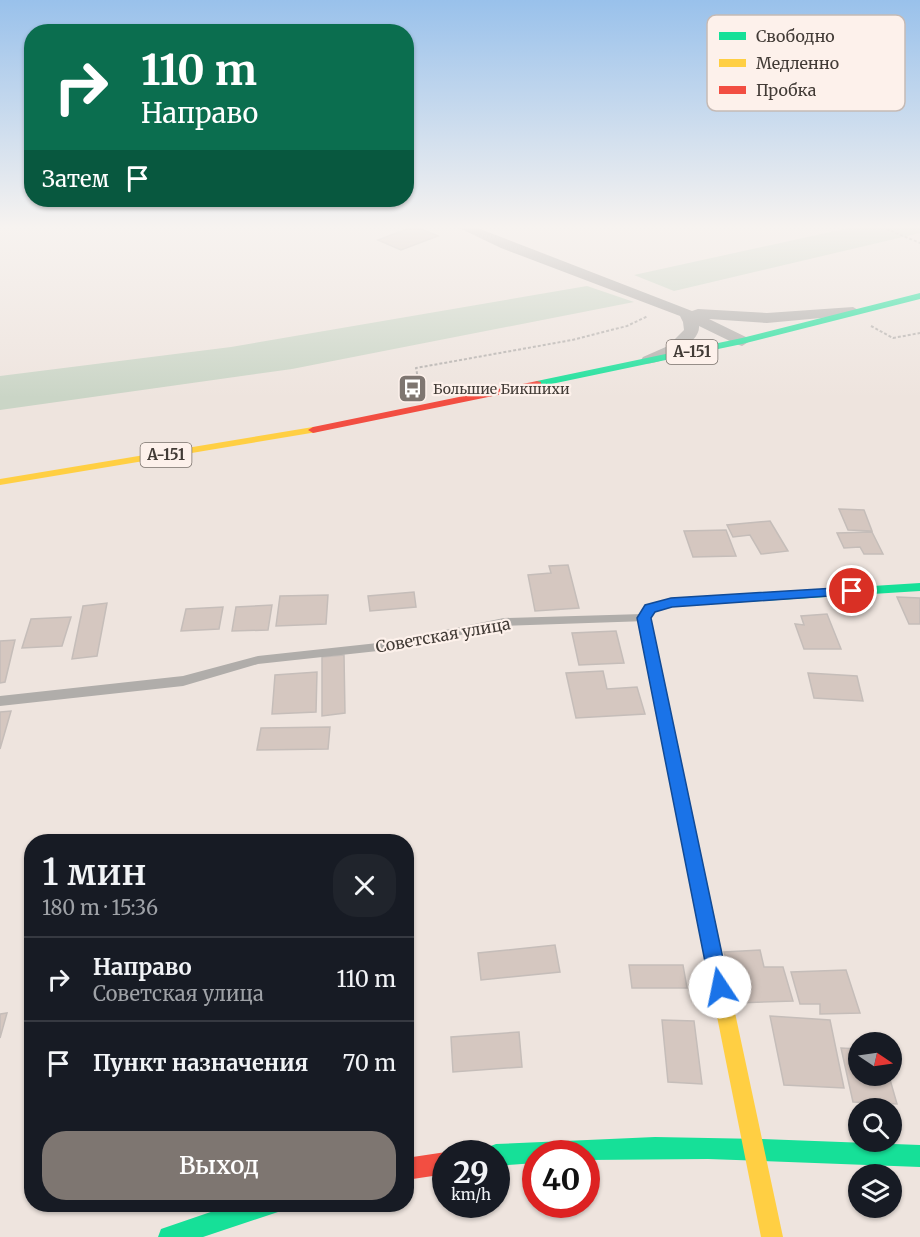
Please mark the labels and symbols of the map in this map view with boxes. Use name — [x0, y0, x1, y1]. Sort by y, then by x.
legend — [707, 15, 905, 111]
text: Свободно — [756, 26, 835, 46]
text: Медленно — [756, 53, 839, 73]
text: Пробка — [756, 80, 817, 100]
road number: А-151 — [666, 340, 718, 364]
bus stop icon: Большие Бикшихи — [396, 373, 428, 405]
place label: Большие Бикшихи — [433, 380, 570, 398]
road number: А-151 — [140, 443, 192, 467]
pin — [826, 565, 877, 616]
street label: Советская улица — [374, 613, 512, 657]
position arrow — [688, 955, 752, 1019]
north arrow — [848, 1032, 902, 1086]
speed limit sign: 40 — [522, 1140, 600, 1218]

